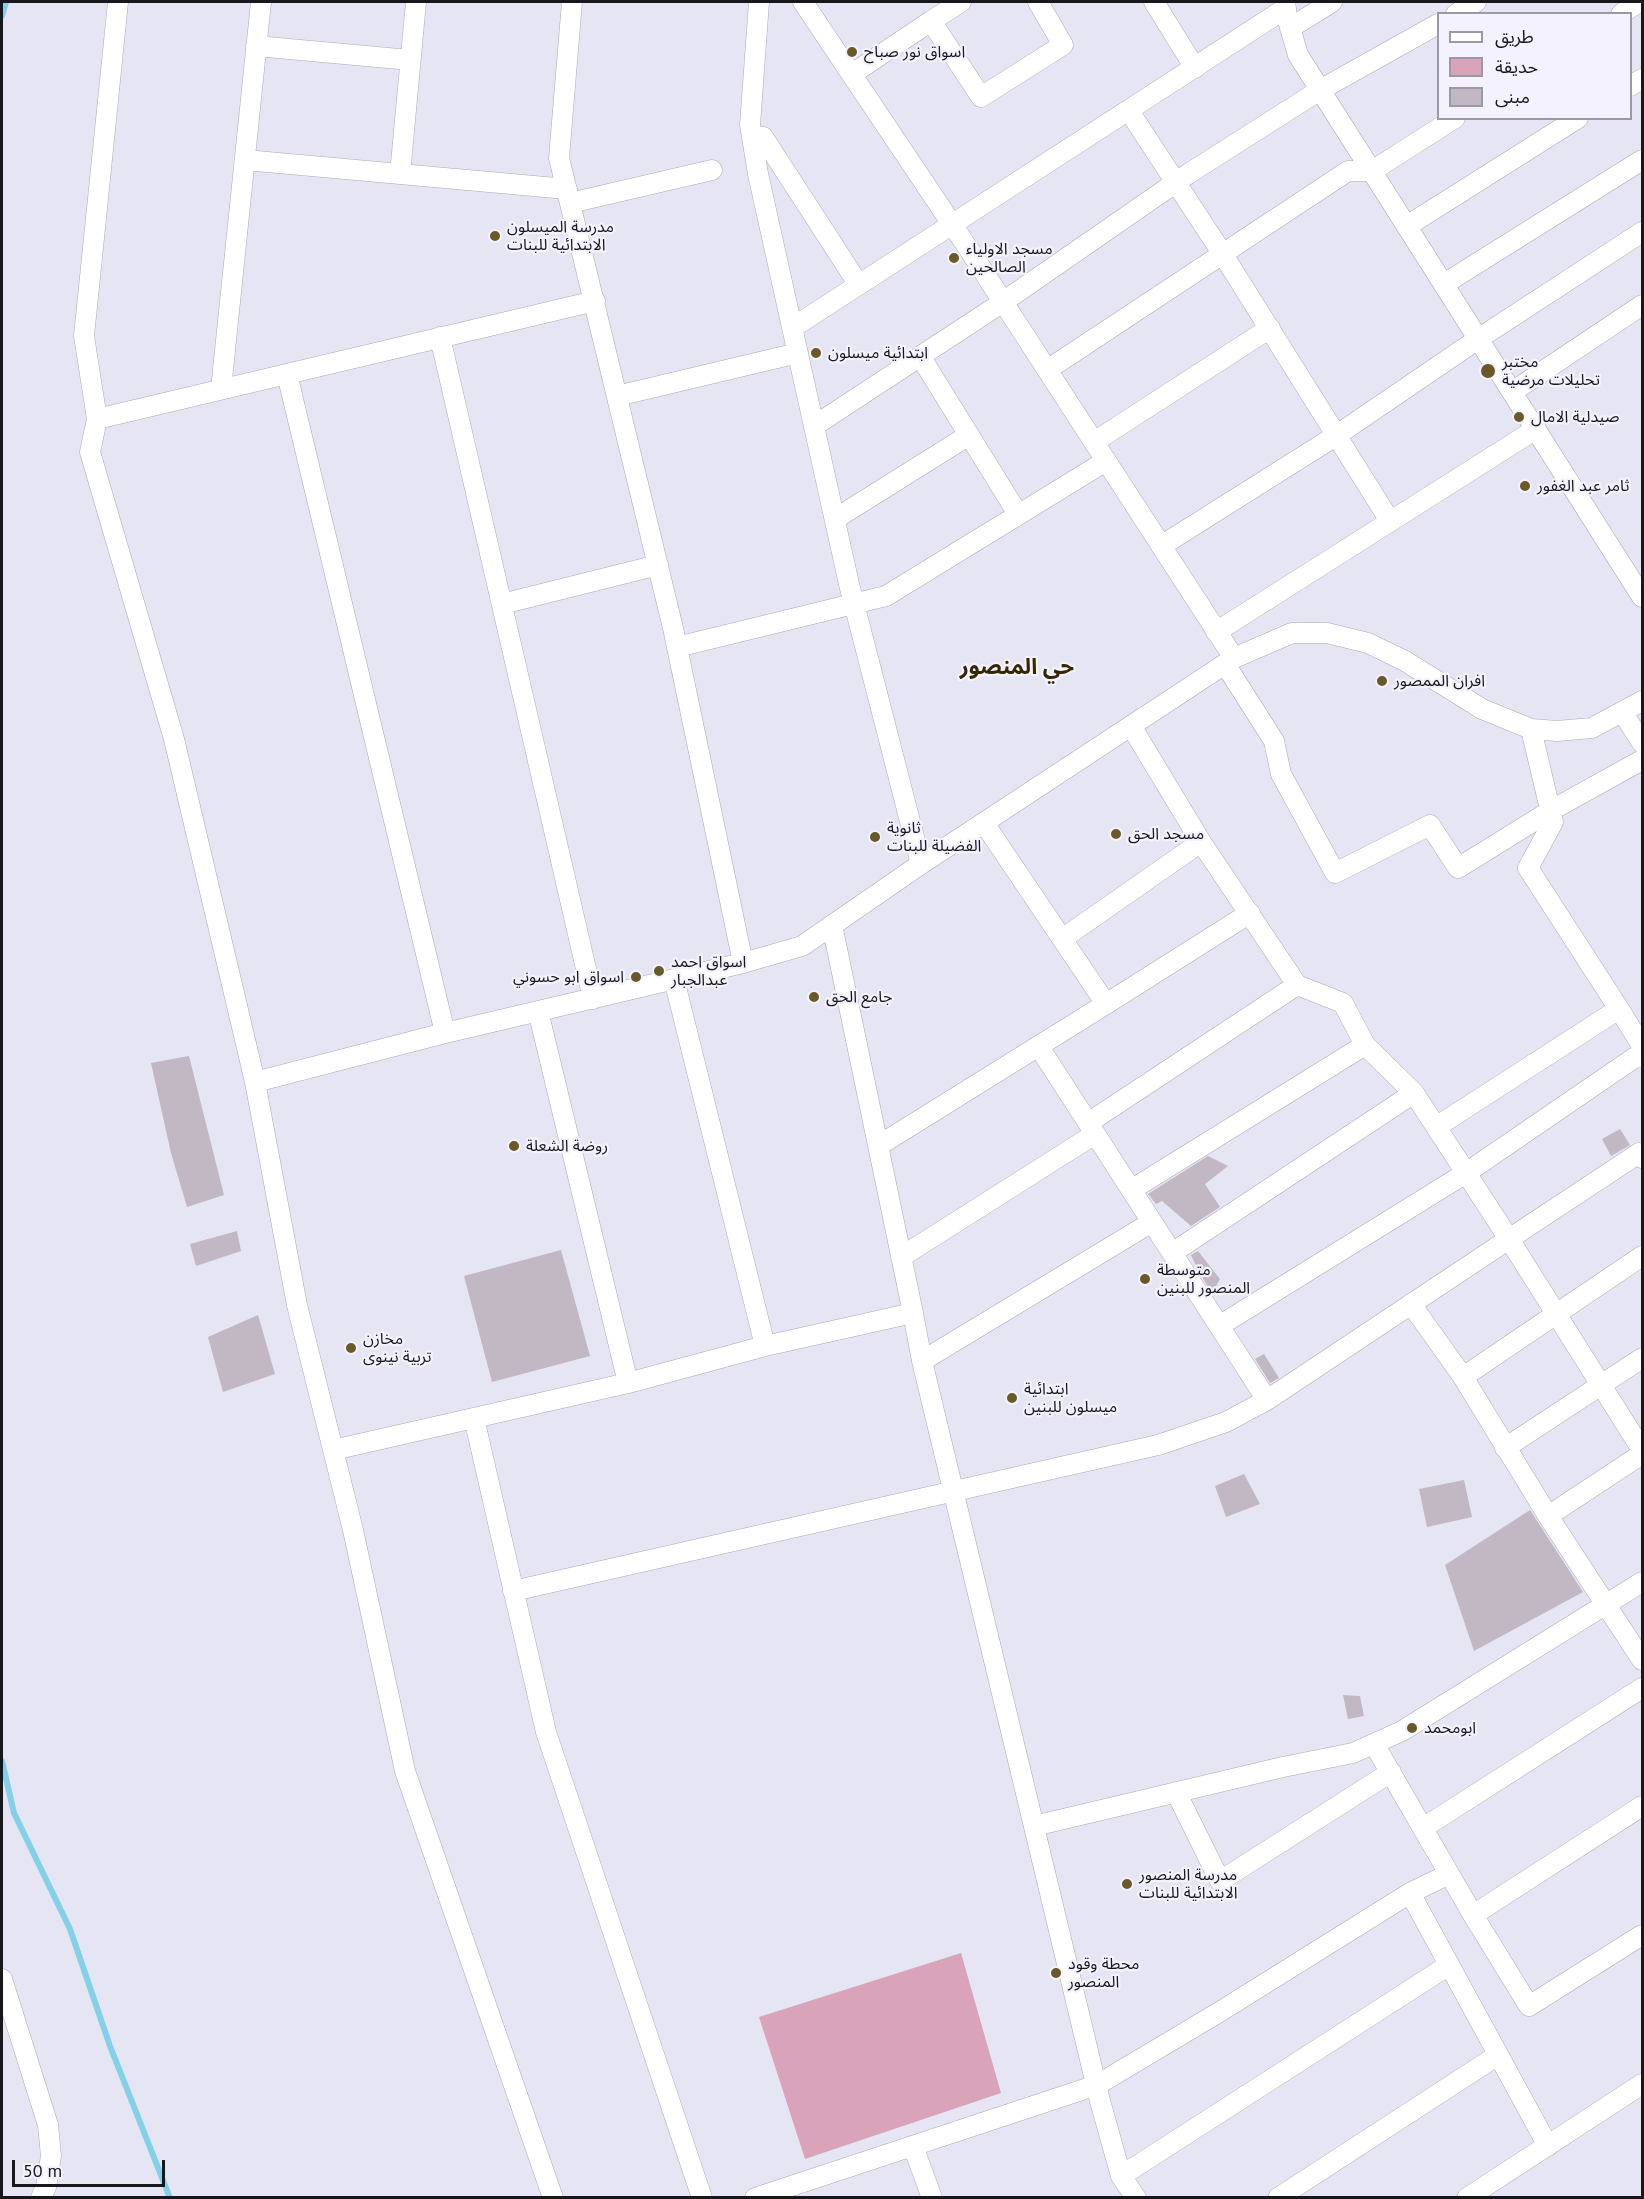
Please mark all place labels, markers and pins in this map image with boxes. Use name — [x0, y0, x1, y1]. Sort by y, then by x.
place label: اسواق نور صباح — [864, 42, 965, 62]
marker: اسواق نور صباح — [845, 45, 859, 59]
place label: مدرسة الميسلون الابتدائية للبنات — [507, 217, 614, 255]
marker: مدرسة الميسلون الابتدائية للبنات — [488, 229, 502, 243]
place label: مسجد الاولياء الصالحين — [966, 239, 1053, 277]
marker: مسجد الاولياء الصالحين — [947, 251, 961, 265]
place label: ابتدائية ميسلون — [828, 343, 928, 363]
marker: ابتدائية ميسلون — [809, 346, 823, 360]
place label: مختبر تحليلات مرضية — [1502, 352, 1600, 390]
marker: مختبر تحليلات مرضية — [1479, 362, 1497, 380]
place label: صيدلية الامال — [1531, 407, 1619, 427]
marker: صيدلية الامال — [1512, 410, 1526, 424]
place label: ثامر عبد الغفور — [1537, 476, 1629, 496]
marker: ثامر عبد الغفور — [1518, 479, 1532, 493]
place label: افران الممصور — [1394, 671, 1485, 691]
marker: افران الممصور — [1375, 674, 1389, 688]
place label: ثانوية الفضيلة للبنات — [887, 818, 981, 856]
place label: مسجد الحق — [1128, 824, 1204, 844]
marker: مسجد الحق — [1109, 827, 1123, 841]
marker: ثانوية الفضيلة للبنات — [868, 830, 882, 844]
place label: اسواق احمد عبدالجبار — [671, 952, 746, 990]
marker: اسواق احمد عبدالجبار — [652, 964, 666, 978]
place label: اسواق ابو حسوني — [513, 967, 624, 987]
marker: اسواق ابو حسوني — [629, 970, 643, 984]
place label: جامع الحق — [826, 987, 892, 1007]
marker: جامع الحق — [807, 990, 821, 1004]
place label: روضة الشعلة — [526, 1136, 608, 1156]
marker: روضة الشعلة — [507, 1139, 521, 1153]
place label: متوسطة المنصور للبنين — [1157, 1260, 1250, 1298]
marker: متوسطة المنصور للبنين — [1138, 1272, 1152, 1286]
place label: مخازن تربية نينوى — [363, 1329, 431, 1367]
marker: مخازن تربية نينوى — [344, 1341, 358, 1355]
place label: ابتدائية ميسلون للبنين — [1024, 1379, 1117, 1417]
marker: ابتدائية ميسلون للبنين — [1005, 1391, 1019, 1405]
place label: ابومحمد — [1424, 1718, 1476, 1738]
marker: ابومحمد — [1405, 1721, 1419, 1735]
place label: مدرسة المنصور الابتدائية للبنات — [1139, 1865, 1238, 1903]
marker: مدرسة المنصور الابتدائية للبنات — [1120, 1877, 1134, 1891]
place label: محطة وقود المنصور — [1068, 1954, 1139, 1992]
marker: محطة وقود المنصور — [1049, 1966, 1063, 1980]

